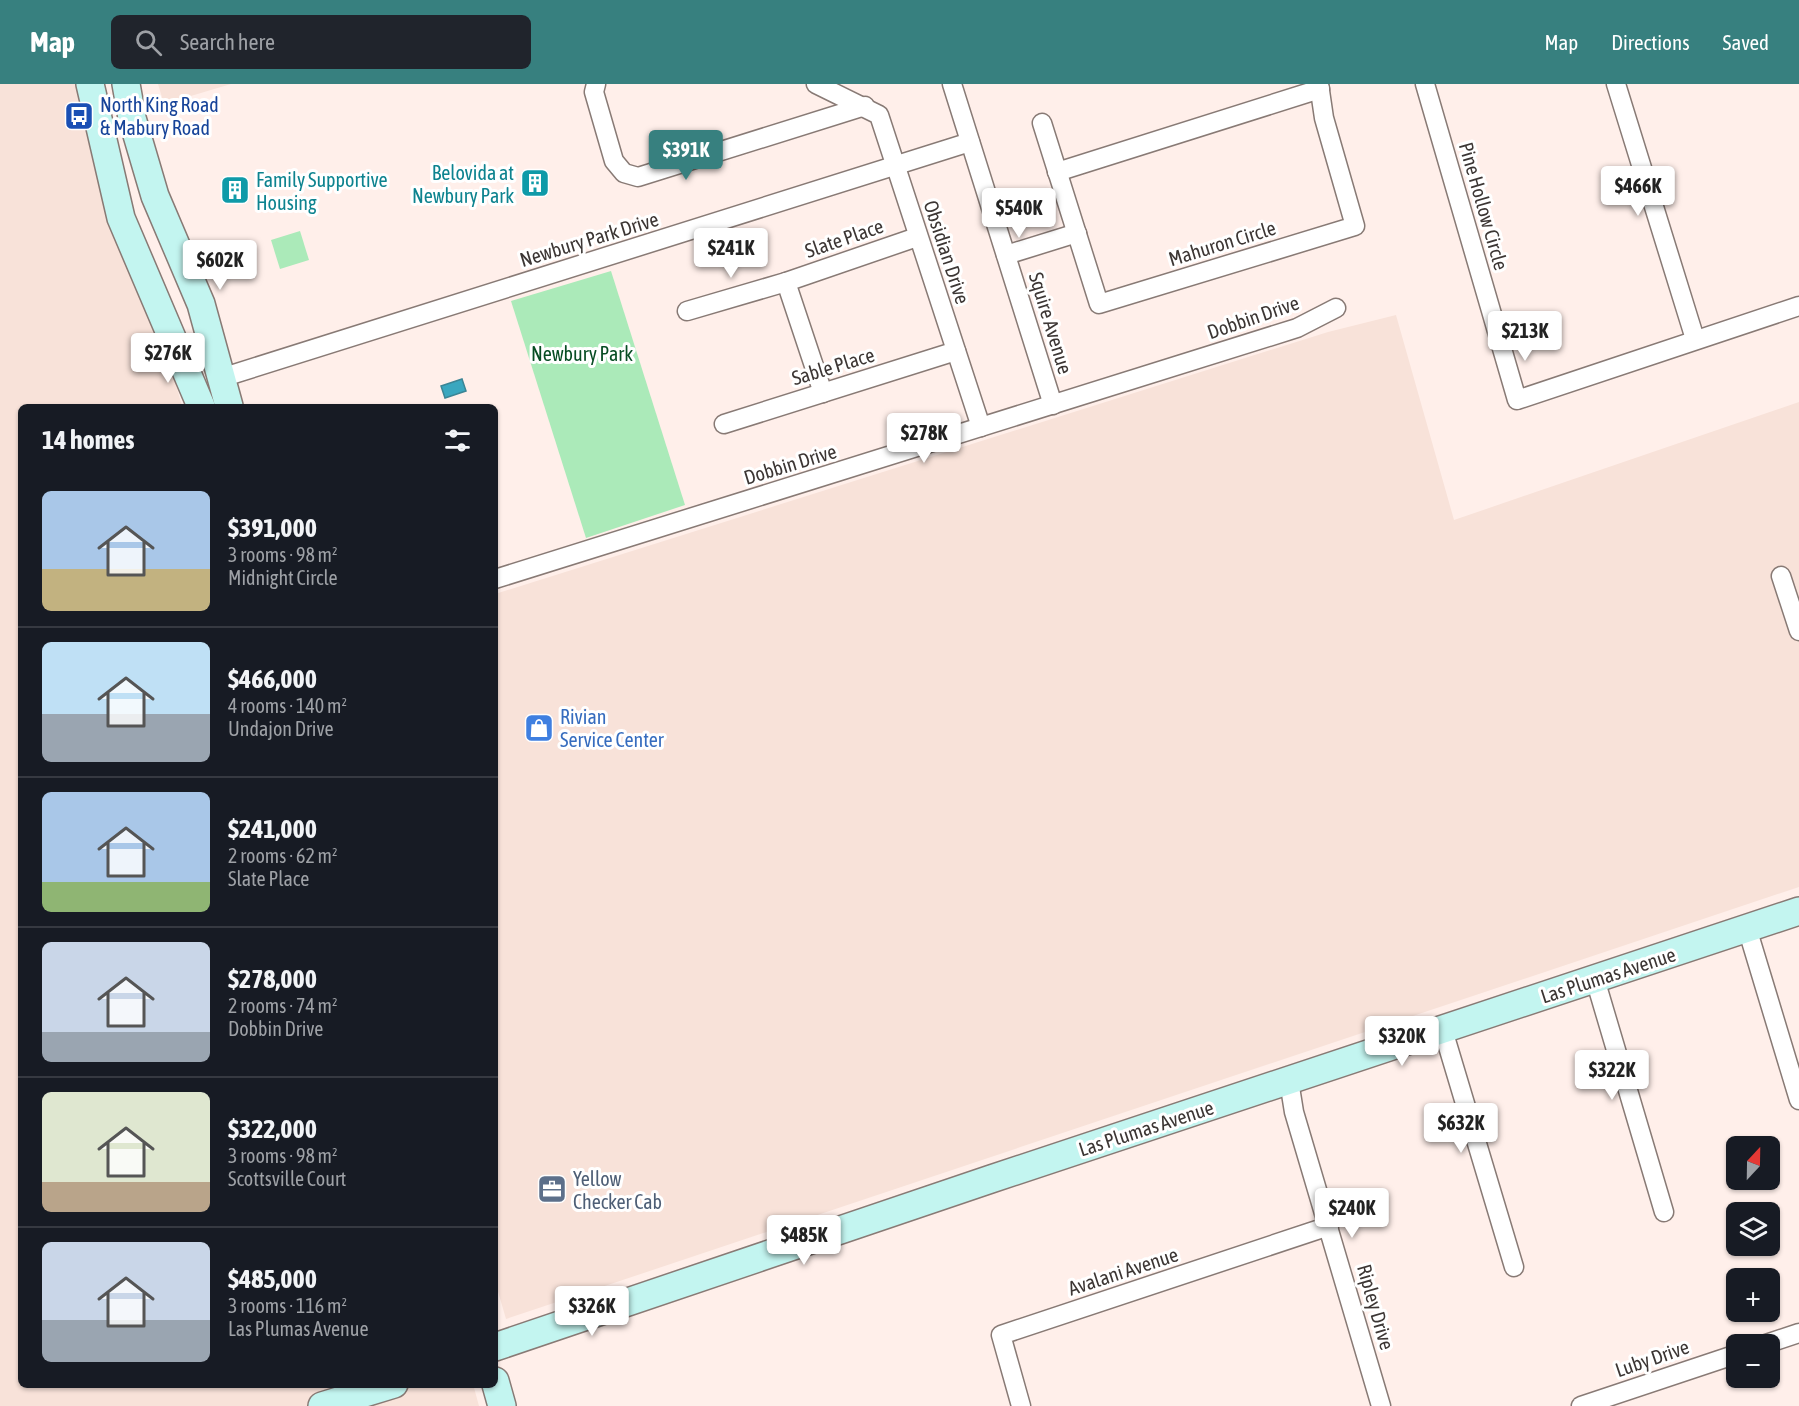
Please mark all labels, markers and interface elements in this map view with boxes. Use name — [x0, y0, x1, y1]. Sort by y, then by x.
search box — [111, 15, 531, 69]
text: Map — [30, 26, 75, 58]
icon: search — [132, 26, 165, 59]
text: Search here — [180, 29, 275, 55]
text: Map — [1544, 30, 1578, 54]
text: Directions — [1611, 30, 1690, 54]
text: Saved — [1723, 30, 1769, 54]
place label: North King Road & Mabury Road — [100, 93, 219, 139]
bus stop icon: North King Road & Mabury Road — [63, 100, 95, 132]
pin: $391K — [644, 130, 728, 181]
text: $391K — [663, 138, 709, 161]
street label: Pine Hollow Circle — [1455, 139, 1513, 273]
place label: Belovida at Newbury Park — [412, 161, 514, 207]
pin: $466K — [1596, 166, 1680, 217]
building icon: Belovida at Newbury Park — [519, 167, 551, 199]
place label: Family Supportive Housing — [256, 168, 388, 214]
building icon: Family Supportive Housing — [219, 174, 251, 206]
text: $466K — [1615, 174, 1661, 197]
pin: $540K — [977, 188, 1061, 239]
text: $540K — [996, 196, 1042, 219]
street label: Obsidian Drive — [919, 197, 975, 307]
street label: Newbury Park Drive — [517, 207, 661, 271]
street label: Slate Place — [802, 214, 886, 262]
street label: Mahuron Circle — [1166, 216, 1278, 270]
pin: $241K — [689, 228, 773, 279]
text: $241K — [708, 236, 754, 259]
pin: $602K — [178, 240, 262, 291]
text: $602K — [197, 248, 243, 271]
street label: Squire Avenue — [1025, 269, 1077, 377]
street label: Dobbin Drive — [1204, 291, 1302, 343]
pin: $213K — [1483, 311, 1567, 362]
text: $213K — [1502, 319, 1548, 342]
pin: $276K — [126, 333, 210, 384]
text: $276K — [145, 341, 191, 364]
park label: Newbury Park — [531, 342, 633, 365]
street label: Sable Place — [789, 343, 877, 389]
pin: $278K — [882, 413, 966, 464]
text: $278K — [901, 421, 947, 444]
icon: filters — [441, 424, 474, 457]
text: 14 homes — [42, 425, 135, 455]
street label: Dobbin Drive — [741, 439, 839, 489]
text: $391,000 — [228, 513, 317, 543]
icon: home — [90, 515, 162, 587]
text: 3 rooms · 98 m² — [228, 543, 338, 566]
text: Midnight Circle — [228, 566, 338, 589]
text: $466,000 — [228, 664, 317, 694]
icon: home — [90, 666, 162, 738]
text: 4 rooms · 140 m² — [228, 694, 347, 717]
place label: Rivian Service Center — [560, 705, 665, 751]
shop icon: Rivian Service Center — [523, 712, 555, 744]
text: Undajon Drive — [228, 717, 334, 740]
text: $241,000 — [228, 814, 317, 844]
icon: home — [90, 816, 162, 888]
text: 2 rooms · 62 m² — [228, 844, 338, 867]
text: Slate Place — [228, 867, 309, 890]
street label: Las Plumas Avenue — [1538, 942, 1678, 1008]
text: $278,000 — [228, 964, 317, 994]
icon: home — [90, 966, 162, 1038]
text: 2 rooms · 74 m² — [228, 994, 338, 1017]
pin: $320K — [1360, 1016, 1444, 1067]
text: Dobbin Drive — [228, 1017, 323, 1040]
text: $320K — [1379, 1024, 1425, 1047]
pin: $322K — [1570, 1050, 1654, 1101]
text: $322K — [1589, 1058, 1635, 1081]
street label: Las Plumas Avenue — [1076, 1095, 1216, 1161]
pin: $632K — [1419, 1103, 1503, 1154]
text: $632K — [1438, 1111, 1484, 1134]
text: $322,000 — [228, 1114, 317, 1144]
icon: home — [90, 1116, 162, 1188]
north arrow — [1726, 1136, 1780, 1190]
map controls — [1726, 1136, 1780, 1388]
text: 3 rooms · 98 m² — [228, 1144, 338, 1167]
text: Scottsville Court — [228, 1167, 346, 1190]
place label: Yellow Checker Cab — [573, 1167, 662, 1213]
office icon: Yellow Checker Cab — [536, 1173, 568, 1205]
pin: $240K — [1310, 1188, 1394, 1239]
text: $240K — [1329, 1196, 1375, 1219]
button: layers — [1726, 1202, 1780, 1256]
pin: $485K — [762, 1215, 846, 1266]
text: $485K — [781, 1223, 827, 1246]
street label: Avalani Avenue — [1065, 1242, 1181, 1300]
street label: Ripley Drive — [1353, 1262, 1399, 1352]
text: $485,000 — [228, 1264, 317, 1294]
icon: home — [90, 1266, 162, 1338]
button: + — [1726, 1268, 1780, 1322]
pin: $326K — [550, 1286, 634, 1337]
text: 3 rooms · 116 m² — [228, 1294, 347, 1317]
text: $326K — [569, 1294, 615, 1317]
text: Las Plumas Avenue — [228, 1317, 368, 1340]
button: − — [1726, 1334, 1780, 1388]
street label: Luby Drive — [1612, 1335, 1692, 1381]

